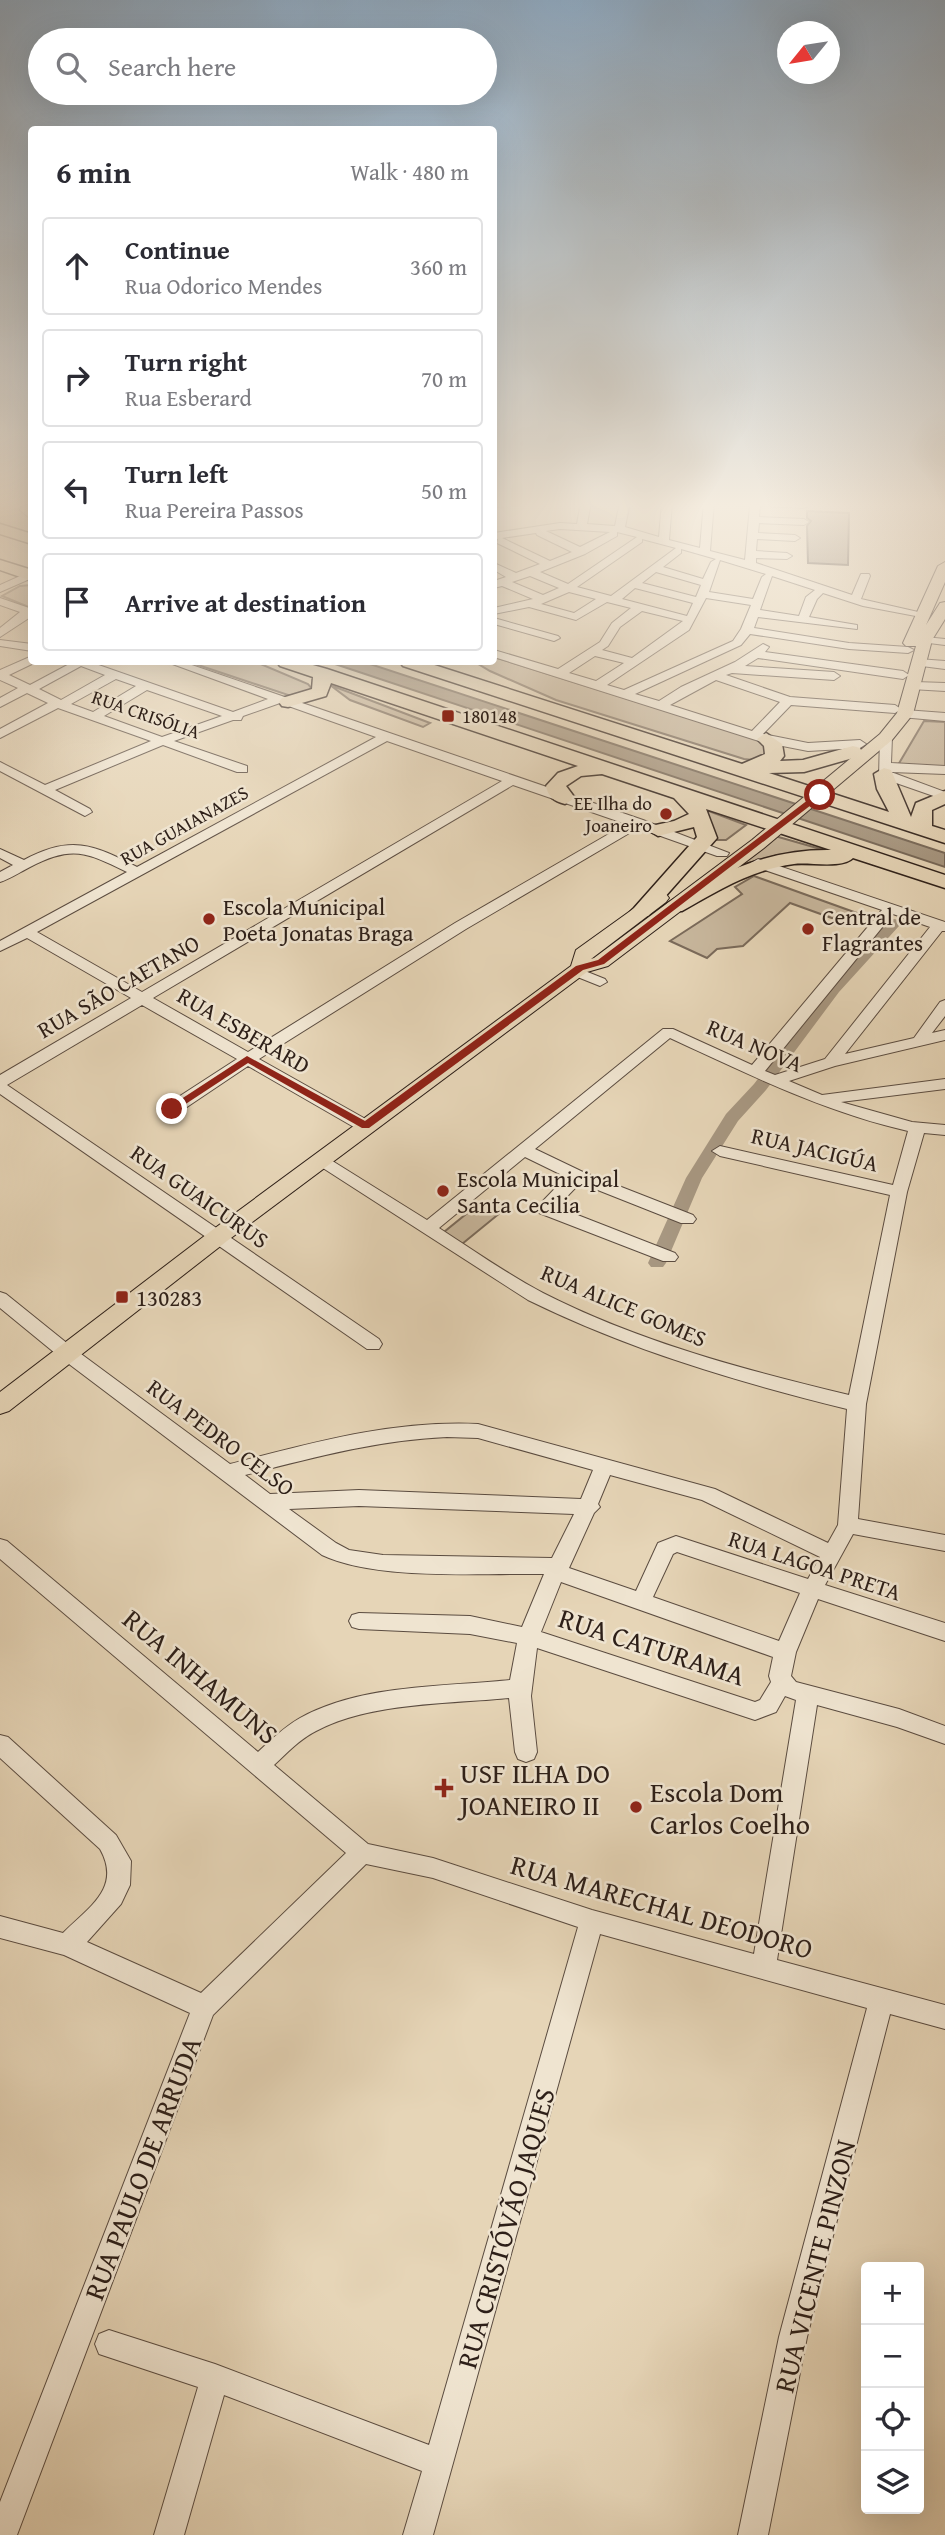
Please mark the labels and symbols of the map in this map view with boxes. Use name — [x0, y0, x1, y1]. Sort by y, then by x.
north arrow — [777, 21, 840, 84]
street label: RUA CRISÓLIA — [88, 682, 204, 746]
place label: 180148 — [462, 702, 517, 730]
marker: 180148 — [440, 708, 456, 724]
street label: RUA GUAIANAZES — [115, 778, 253, 872]
route start — [804, 779, 835, 810]
place label: EE Ilha do Joaneiro — [574, 789, 652, 839]
marker: EE Ilha do Joaneiro — [658, 806, 674, 822]
place label: Escola Municipal Poeta Jonatas Braga — [223, 890, 414, 949]
place label: Central de Flagrantes — [822, 900, 923, 959]
marker: Escola Municipal Poeta Jonatas Braga — [201, 911, 217, 927]
marker: Central de Flagrantes — [800, 921, 816, 937]
street label: RUA SÃO CAETANO — [31, 926, 205, 1046]
street label: RUA ESBERARD — [172, 979, 316, 1081]
street label: RUA NOVA — [702, 1010, 808, 1080]
route end — [156, 1093, 187, 1124]
street label: RUA JACIGÚA — [748, 1118, 882, 1180]
street label: RUA GUAICURUS — [124, 1136, 276, 1256]
place label: Escola Municipal Santa Cecilia — [457, 1162, 619, 1221]
marker: Escola Municipal Santa Cecilia — [435, 1183, 451, 1199]
street label: RUA ALICE GOMES — [536, 1255, 712, 1355]
place label: 130283 — [136, 1281, 202, 1314]
marker: 130283 — [114, 1289, 130, 1305]
street label: RUA PEDRO CELSO — [140, 1371, 302, 1503]
street label: RUA LAGOA PRETA — [724, 1522, 906, 1608]
street label: RUA CATURAMA — [554, 1597, 750, 1695]
street label: RUA INHAMUNS — [114, 1599, 288, 1753]
place label: USF ILHA DO JOANEIRO II — [457, 1752, 610, 1825]
place label: Escola Dom Carlos Coelho — [650, 1771, 810, 1844]
marker: USF ILHA DO JOANEIRO II — [434, 1778, 454, 1798]
marker: Escola Dom Carlos Coelho — [628, 1799, 644, 1815]
street label: RUA MARECHAL DEODORO — [506, 1843, 818, 1969]
street label: RUA PAULO DE ARRUDA — [73, 2030, 211, 2306]
street label: RUA CRISTÓVÃO JAQUES — [445, 2083, 565, 2373]
street label: RUA VICENTE PINZON — [763, 2135, 865, 2397]

